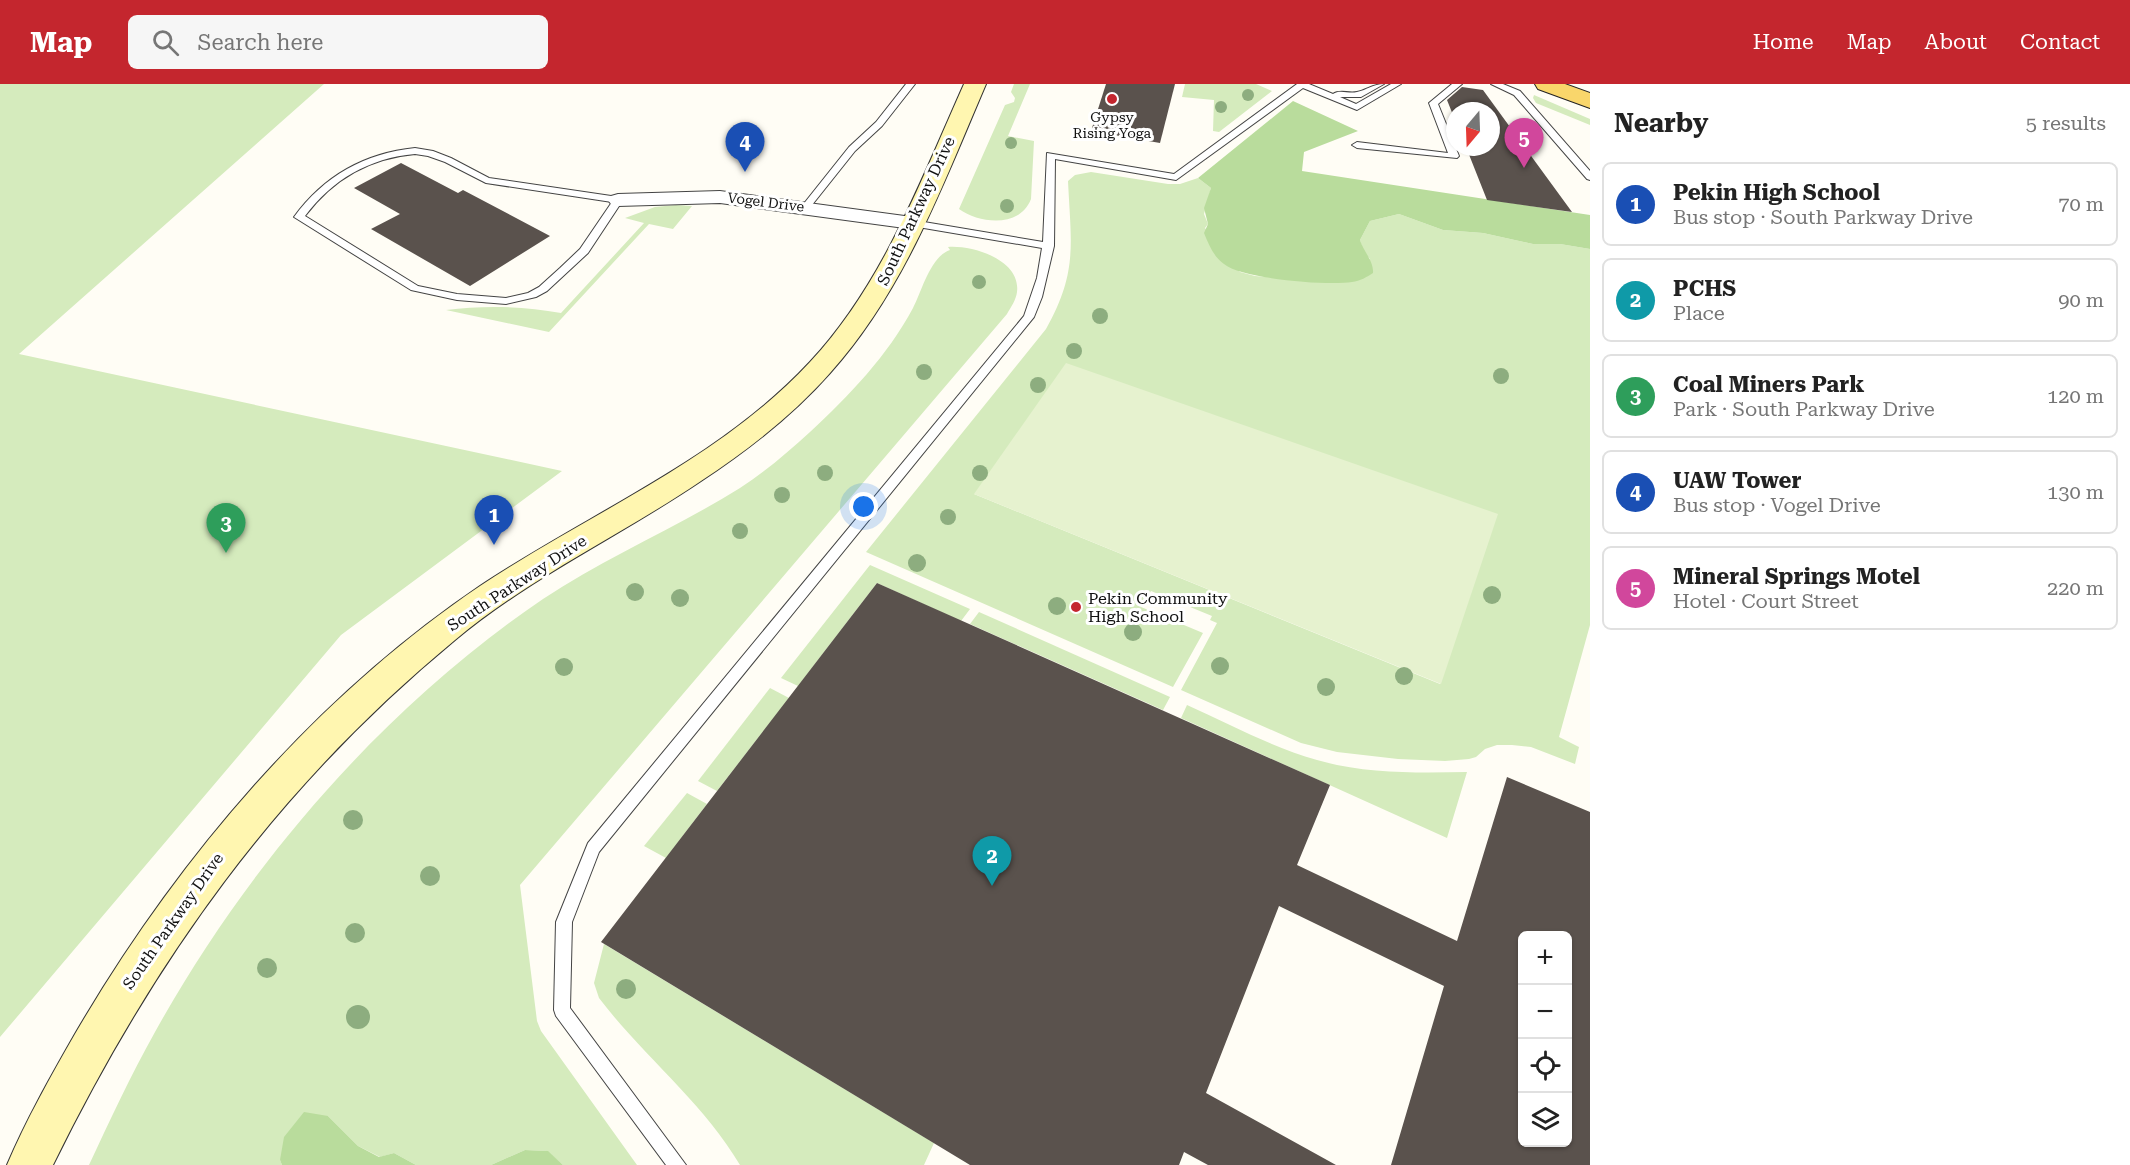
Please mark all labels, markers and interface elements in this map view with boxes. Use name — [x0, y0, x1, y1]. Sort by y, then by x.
search box — [128, 15, 548, 69]
text: Map — [30, 26, 92, 59]
icon: search — [149, 26, 182, 59]
text: Search here — [197, 30, 323, 55]
text: Home — [1753, 30, 1814, 54]
text: Map — [1847, 30, 1892, 54]
text: About — [1925, 30, 1987, 54]
text: Contact — [2020, 30, 2100, 54]
marker: Gypsy Rising Yoga — [1105, 92, 1119, 106]
north arrow — [1446, 102, 1500, 156]
text: Nearby — [1614, 108, 1708, 138]
place label: Gypsy Rising Yoga — [1073, 109, 1152, 141]
text: 5 results — [2026, 111, 2106, 135]
pin: 5 — [1504, 118, 1544, 168]
pin: 4 — [726, 122, 764, 172]
street label: South Parkway Drive — [873, 133, 959, 288]
text: Pekin High School — [1673, 180, 1880, 205]
street label: Vogel Drive — [727, 189, 806, 215]
text: 1 — [1630, 192, 1641, 216]
text: 70 m — [2058, 192, 2104, 216]
text: Bus stop · South Parkway Drive — [1673, 205, 1973, 229]
text: PCHS — [1673, 276, 1736, 301]
text: 2 — [1630, 288, 1641, 312]
text: 90 m — [2058, 288, 2104, 312]
text: Place — [1673, 301, 1725, 325]
text: Coal Miners Park — [1673, 372, 1864, 397]
text: 3 — [1630, 384, 1641, 408]
text: 120 m — [2047, 384, 2104, 408]
text: Park · South Parkway Drive — [1673, 397, 1935, 421]
text: UAW Tower — [1673, 468, 1801, 493]
text: 4 — [1630, 480, 1641, 504]
text: 130 m — [2047, 480, 2104, 504]
your location — [849, 492, 878, 521]
text: Bus stop · Vogel Drive — [1673, 493, 1881, 517]
pin: 1 — [474, 496, 514, 545]
pin: 3 — [206, 504, 246, 553]
street label: South Parkway Drive — [444, 531, 590, 635]
text: Mineral Springs Motel — [1673, 564, 1920, 589]
text: 5 — [1630, 576, 1641, 600]
text: 220 m — [2047, 576, 2104, 600]
place label: Pekin Community High School — [1088, 589, 1228, 626]
text: Hotel · Court Street — [1673, 589, 1859, 613]
marker: Pekin Community High School — [1069, 600, 1083, 614]
pin: 2 — [972, 836, 1012, 886]
street label: South Parkway Drive — [119, 849, 227, 993]
map controls — [1518, 931, 1572, 1147]
button: + — [1518, 931, 1572, 985]
button: − — [1518, 985, 1572, 1039]
button: locate — [1518, 1039, 1572, 1093]
button: layers — [1518, 1093, 1572, 1147]

